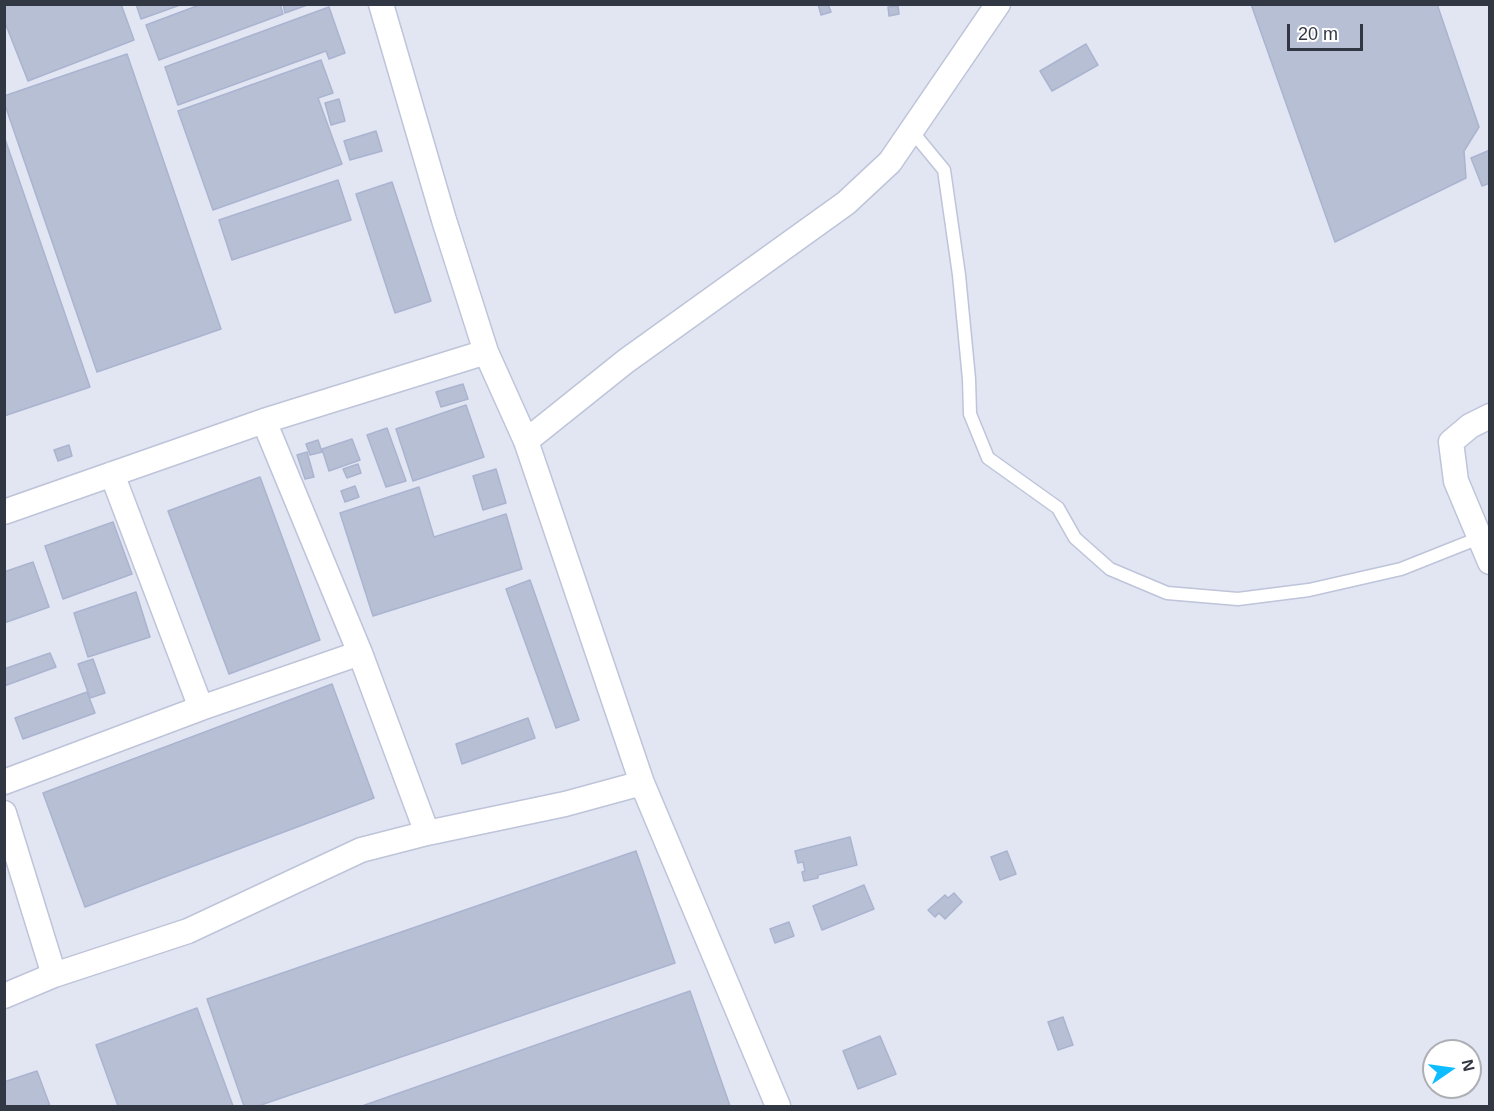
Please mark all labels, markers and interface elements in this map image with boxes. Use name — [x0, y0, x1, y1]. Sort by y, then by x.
scale bar — [1290, 12, 1366, 50]
text: 20 m — [1298, 24, 1338, 44]
north arrow — [1422, 1039, 1482, 1099]
text: N — [1458, 1058, 1478, 1073]

